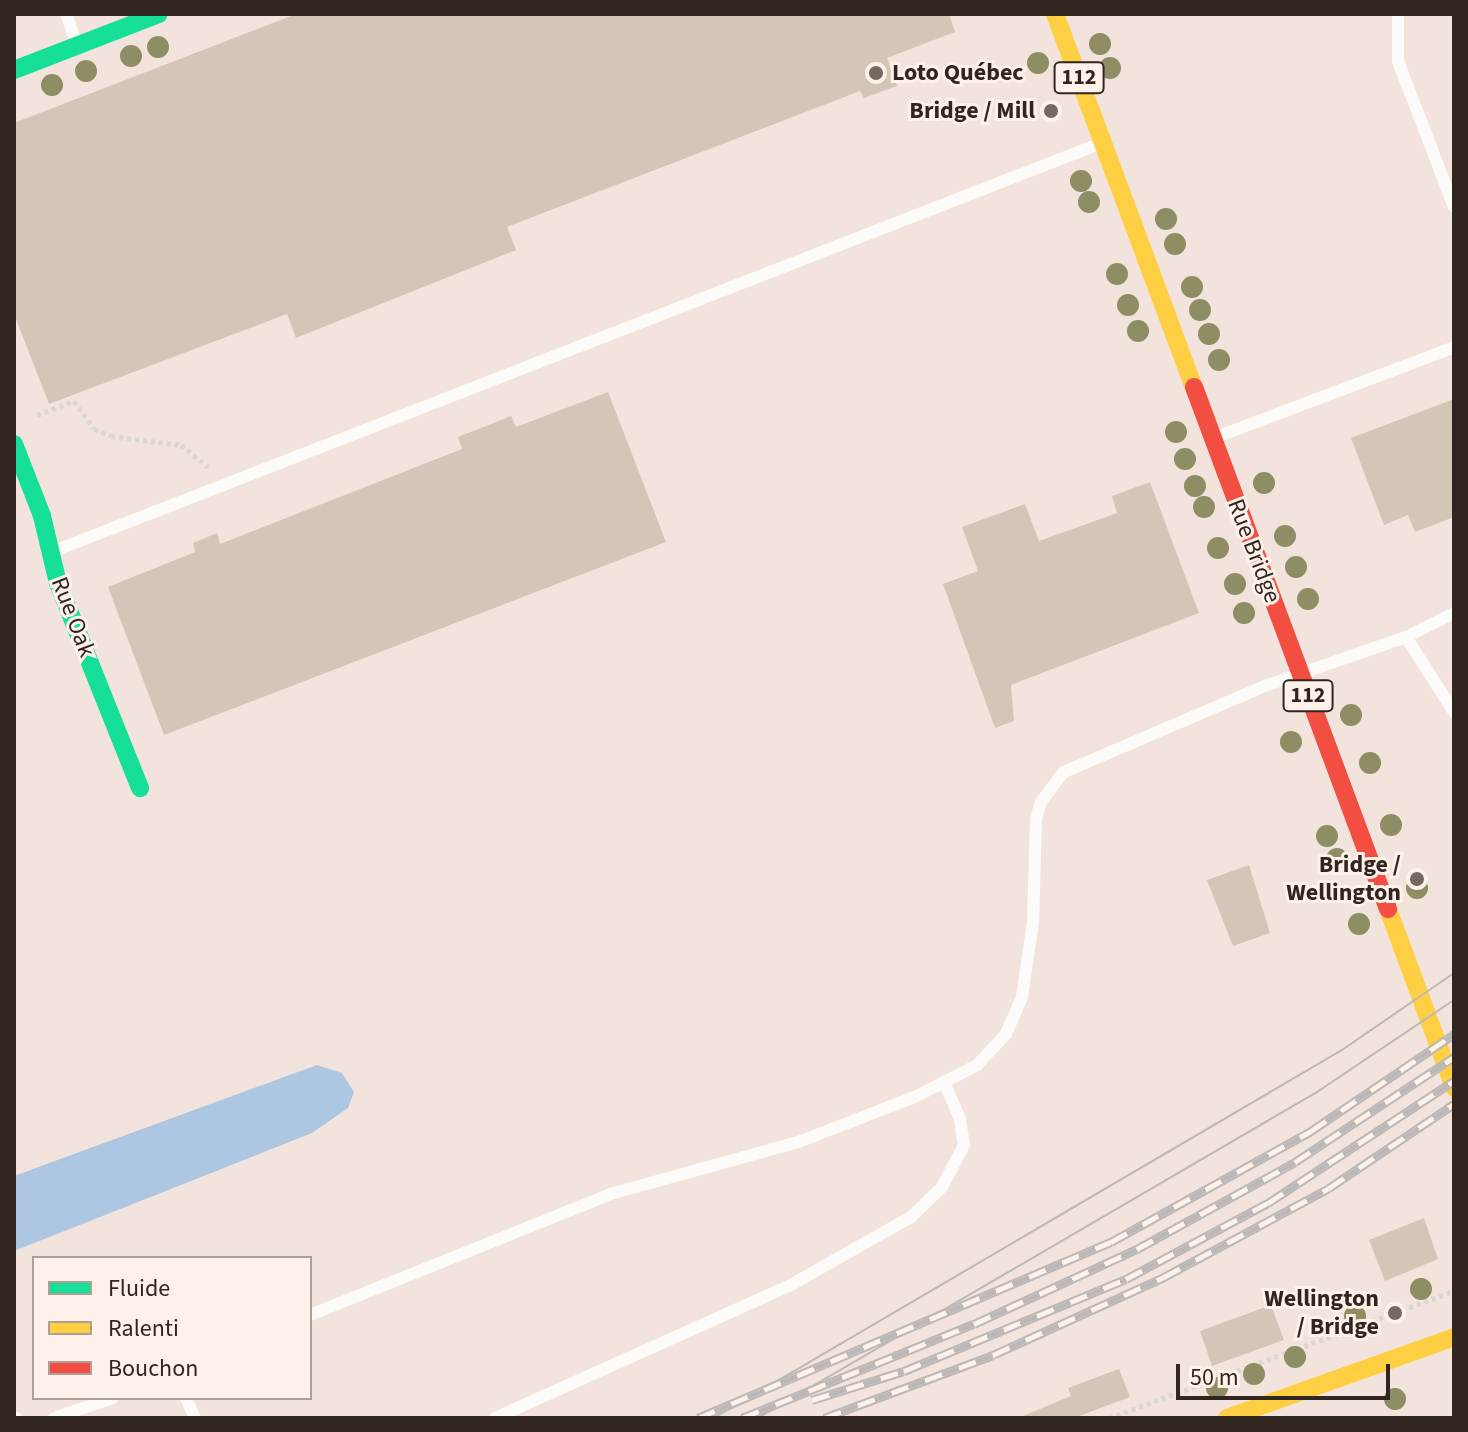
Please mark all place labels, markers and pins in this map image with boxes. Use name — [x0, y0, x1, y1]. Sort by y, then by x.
place label: Loto Québec — [892, 59, 1024, 87]
marker: Loto Québec — [867, 64, 885, 82]
place label: Bridge / Mill — [909, 97, 1035, 125]
marker: Bridge / Mill — [1042, 102, 1060, 120]
place label: Bridge / Wellington — [1286, 851, 1401, 907]
marker: Bridge / Wellington — [1408, 870, 1426, 888]
place label: Wellington / Bridge — [1264, 1285, 1379, 1341]
marker: Wellington / Bridge — [1386, 1304, 1404, 1322]

